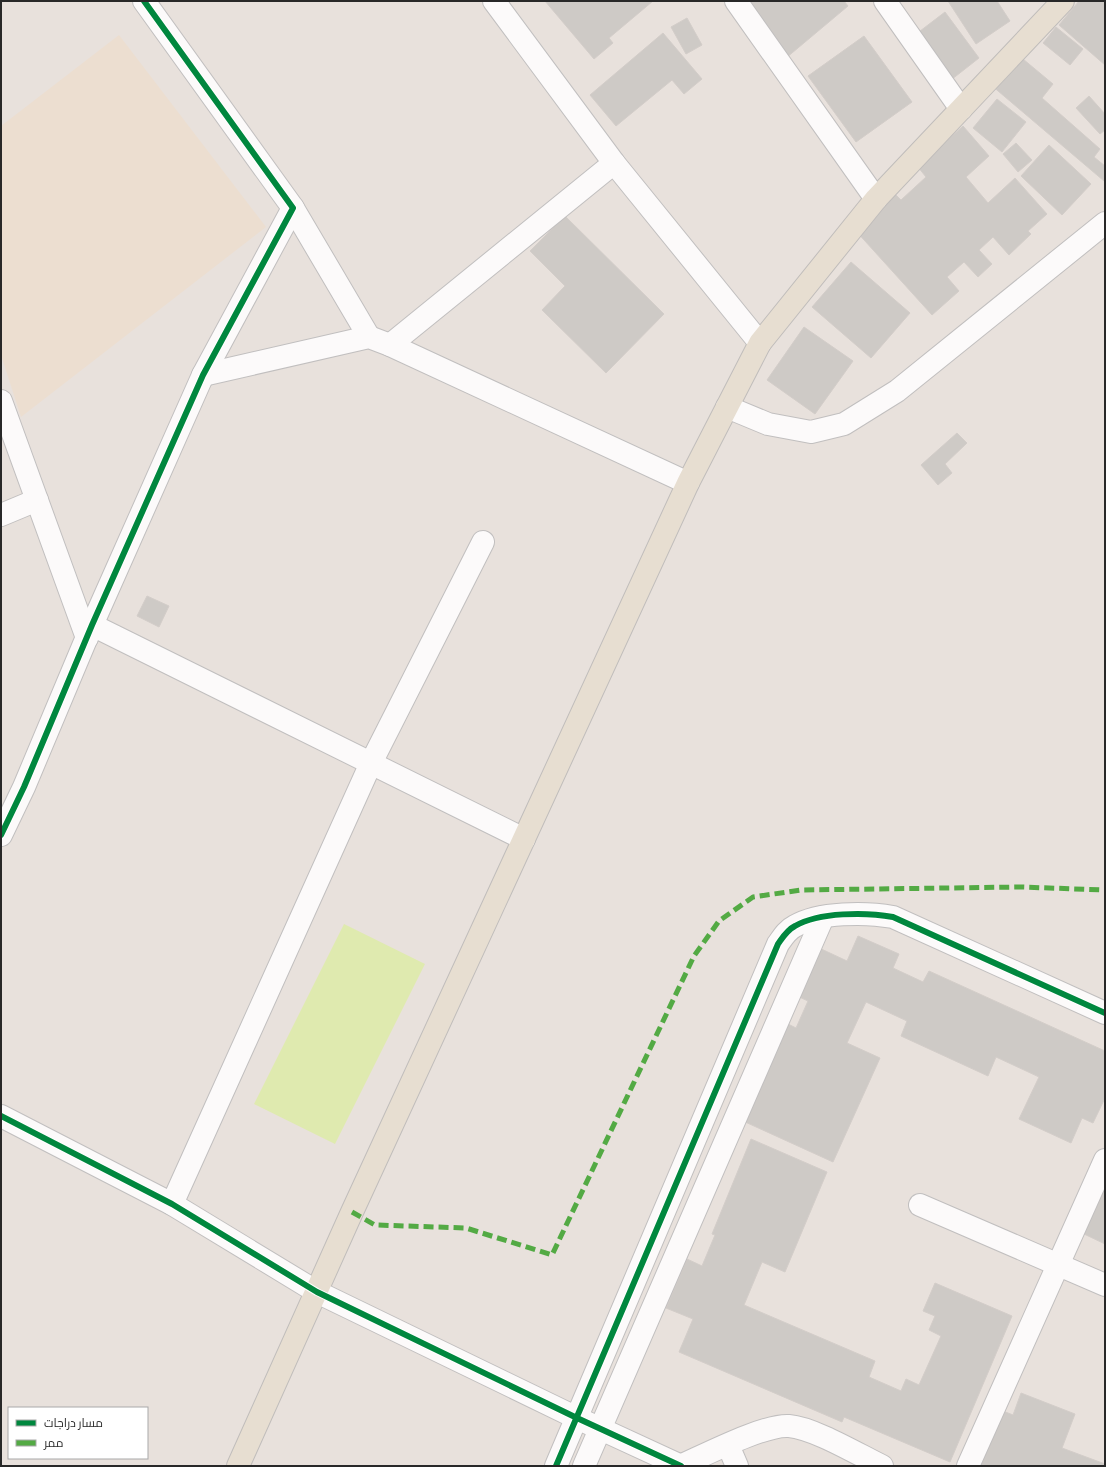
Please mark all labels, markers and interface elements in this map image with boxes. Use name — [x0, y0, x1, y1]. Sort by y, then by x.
legend — [8, 1407, 148, 1459]
text: مسار دراجات — [44, 1415, 103, 1432]
text: ممر — [43, 1435, 63, 1452]

